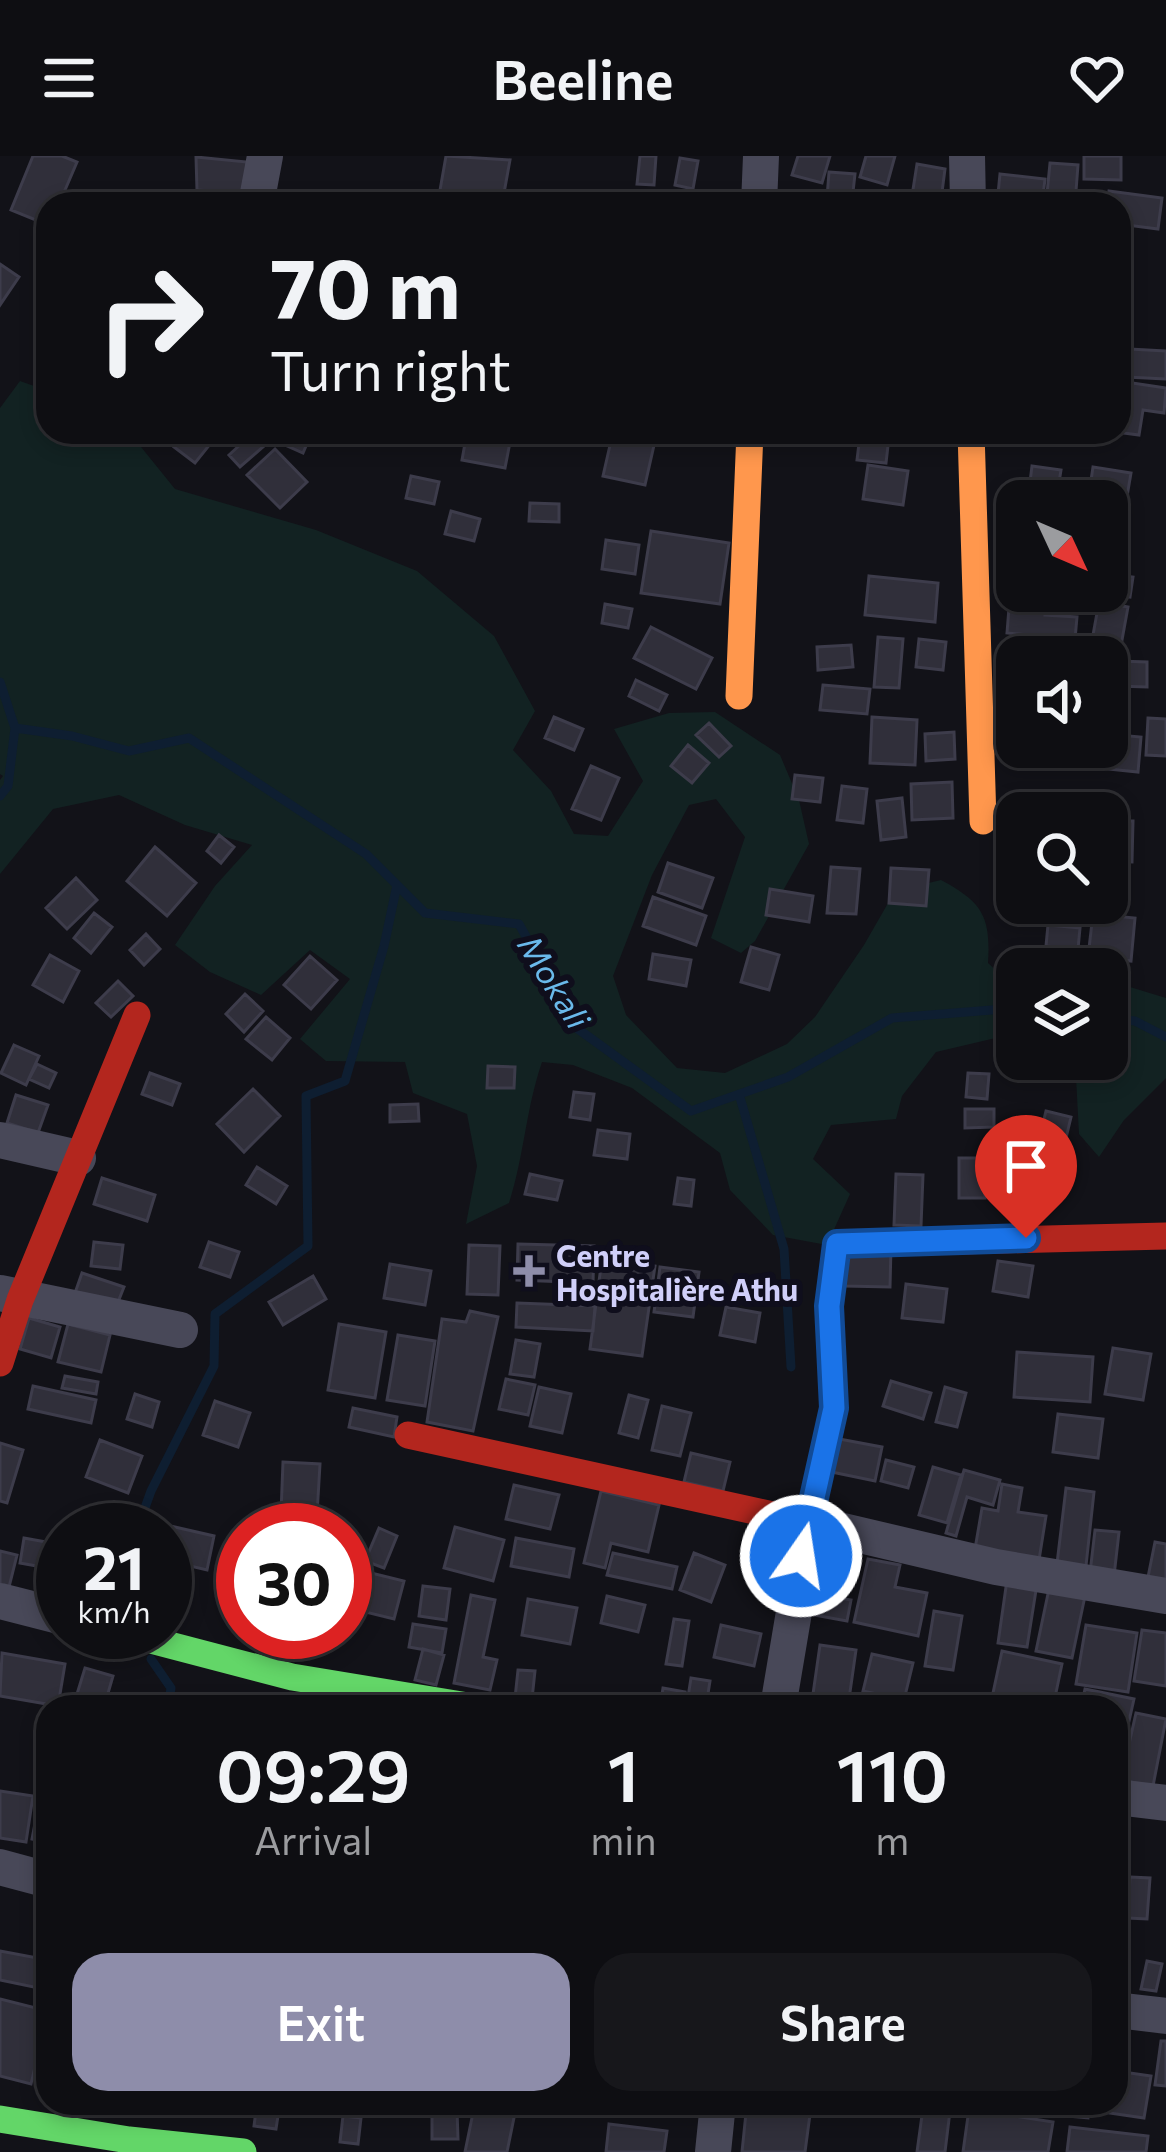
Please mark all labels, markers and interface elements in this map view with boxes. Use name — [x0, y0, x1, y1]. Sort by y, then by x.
icon: menu — [36, 45, 102, 111]
text: Beeline — [492, 45, 674, 111]
icon: heart — [1064, 45, 1130, 111]
text: 70 m — [270, 234, 461, 336]
icon: right — [72, 240, 228, 396]
text: Turn right — [270, 336, 511, 402]
north arrow — [996, 480, 1128, 612]
map controls — [996, 480, 1128, 1080]
button: sound — [996, 636, 1128, 768]
button: search — [996, 792, 1128, 924]
water label: Mokali — [510, 926, 601, 1037]
button: layers — [996, 948, 1128, 1080]
pin — [975, 1115, 1077, 1238]
icon: arrive — [993, 1133, 1059, 1199]
place label: Centre Hospitalière Athu — [556, 1236, 798, 1307]
marker: Centre Hospitalière Athu — [513, 1255, 545, 1287]
position arrow — [738, 1493, 864, 1619]
speed limit sign: 30 — [216, 1503, 372, 1659]
text: 21 — [83, 1529, 145, 1602]
text: km/h — [78, 1592, 150, 1629]
text: 09:29 — [216, 1729, 410, 1817]
text: 1 — [607, 1729, 639, 1817]
text: 110 — [837, 1729, 948, 1817]
text: Arrival — [254, 1815, 372, 1863]
text: min — [590, 1815, 657, 1863]
text: m — [875, 1815, 909, 1863]
button: Exit — [72, 1953, 570, 2091]
button: Share — [594, 1953, 1092, 2091]

